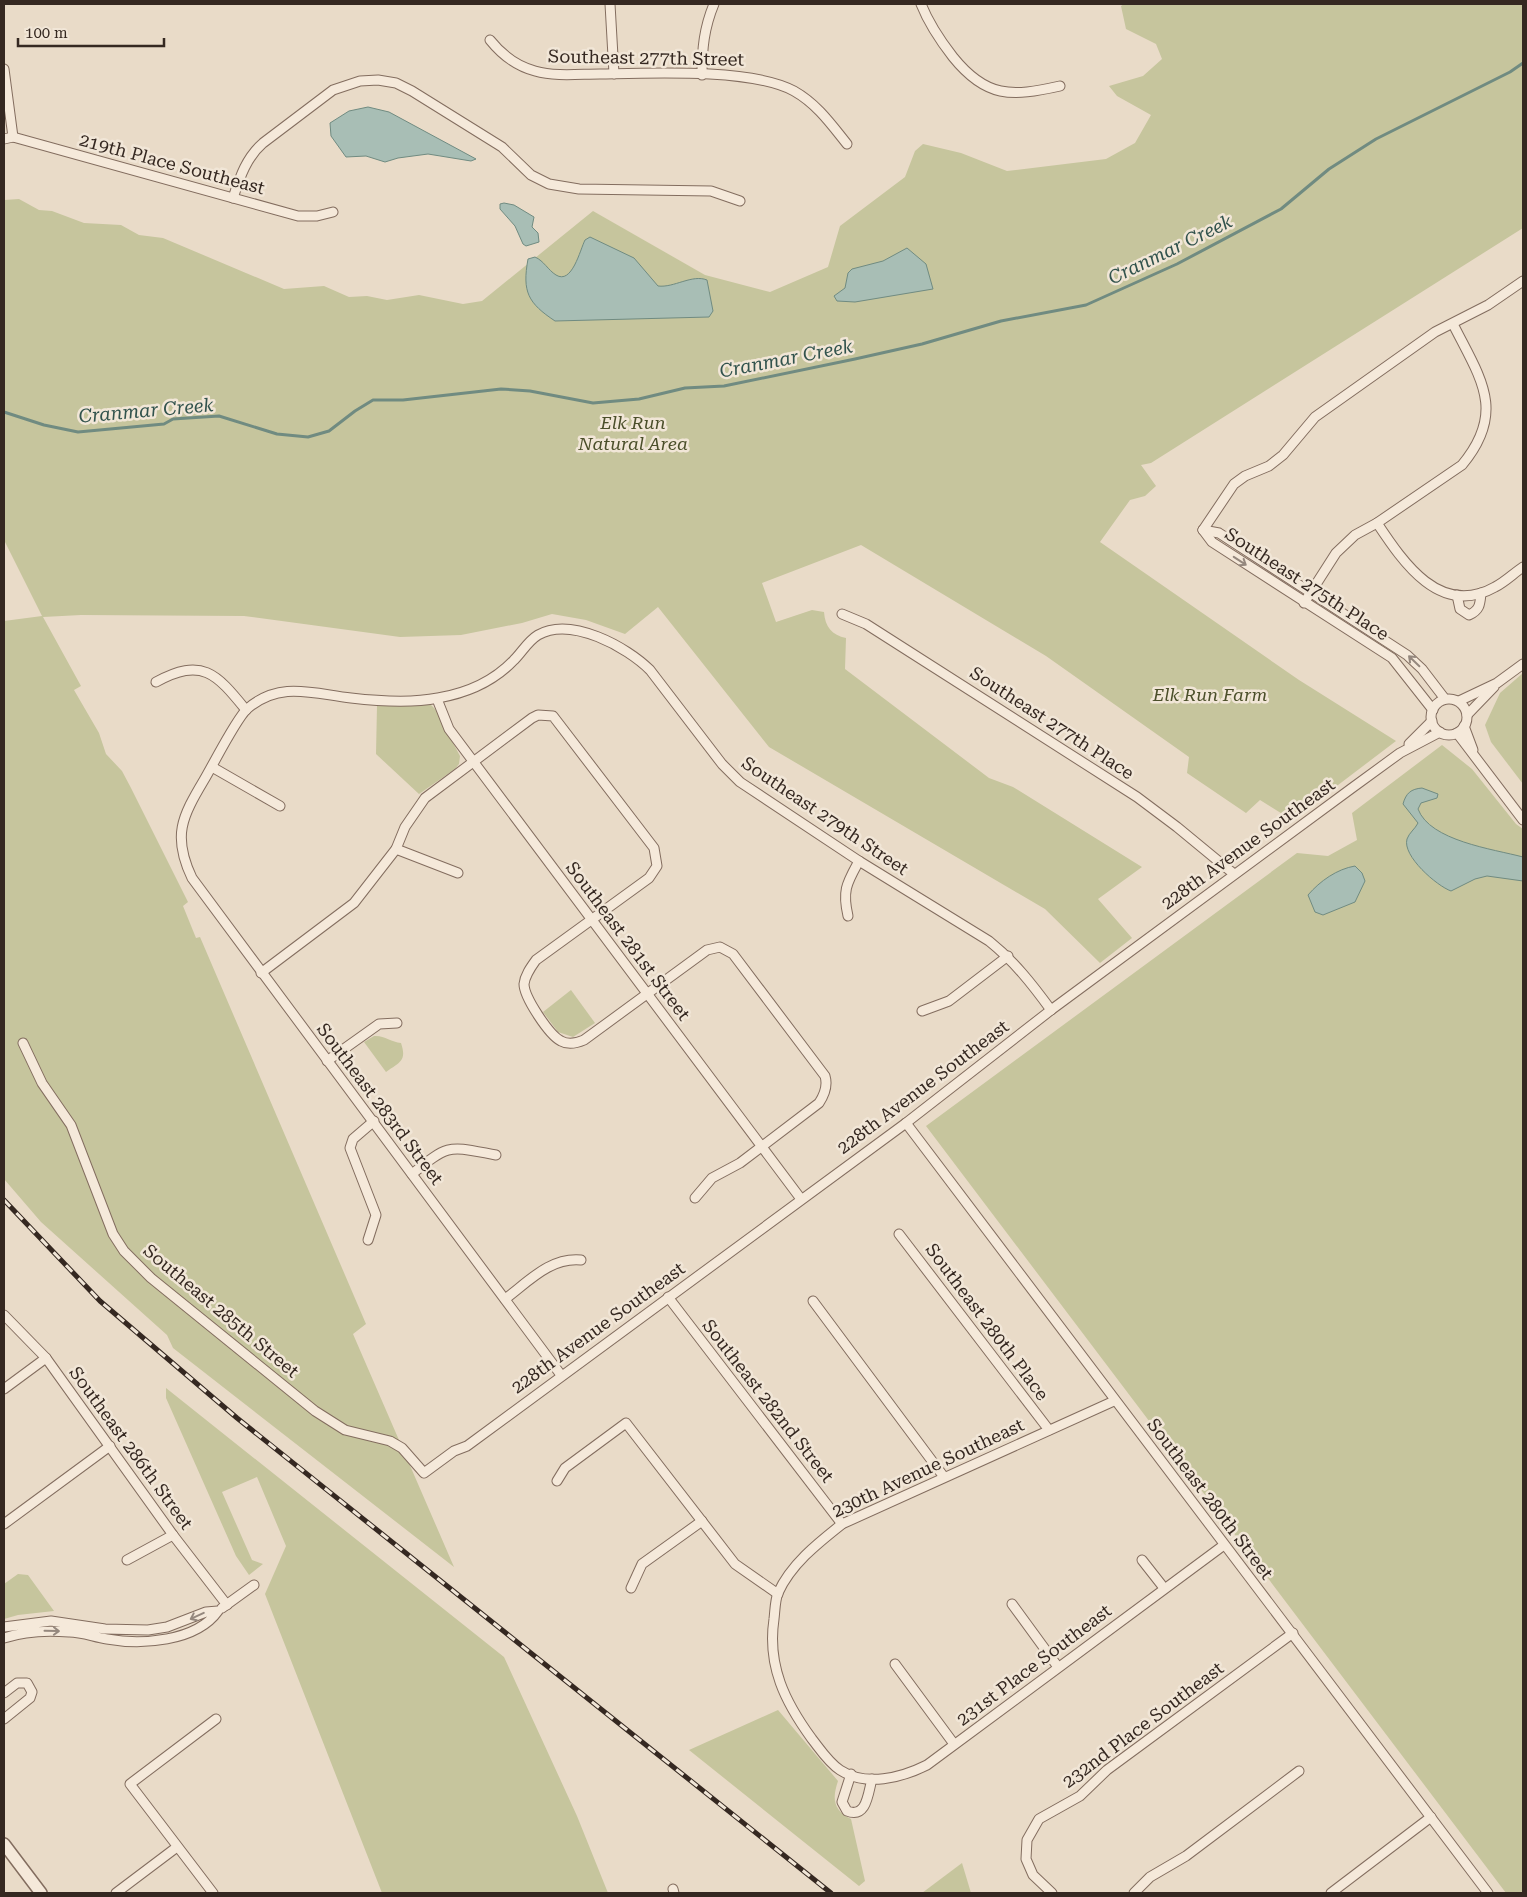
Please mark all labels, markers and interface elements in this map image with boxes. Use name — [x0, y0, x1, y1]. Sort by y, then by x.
scale bar — [18, 15, 164, 47]
text: 100 m — [25, 24, 68, 42]
street label: Southeast 277th Street — [548, 45, 745, 70]
street label: 219th Place Southeast — [77, 129, 267, 198]
water label: Cranmar Creek — [1104, 209, 1237, 289]
water label: Cranmar Creek — [718, 334, 855, 383]
water label: Cranmar Creek — [78, 393, 215, 428]
park label: Elk Run Natural Area — [577, 412, 688, 454]
street label: Southeast 275th Place — [1221, 523, 1393, 644]
one-way arrow — [1232, 556, 1246, 566]
one-way arrow — [1408, 655, 1421, 667]
street label: Southeast 277th Place — [966, 662, 1138, 783]
park label: Elk Run Farm — [1152, 684, 1267, 705]
street label: Southeast 279th Street — [738, 752, 913, 879]
street label: 228th Avenue Southeast — [1157, 773, 1339, 914]
street label: Southeast 281st Street — [562, 857, 695, 1024]
street label: 228th Avenue Southeast — [833, 1015, 1013, 1158]
street label: Southeast 283rd Street — [313, 1019, 448, 1189]
street label: Southeast 285th Street — [139, 1239, 303, 1382]
street label: Southeast 280th Place — [921, 1239, 1053, 1404]
street label: 228th Avenue Southeast — [507, 1257, 689, 1398]
street label: Southeast 282nd Street — [698, 1315, 839, 1487]
street label: Southeast 286th Street — [65, 1362, 198, 1533]
street label: 230th Avenue Southeast — [829, 1414, 1027, 1521]
street label: Southeast 280th Street — [1143, 1414, 1278, 1584]
street label: 231st Place Southeast — [952, 1599, 1115, 1730]
one-way arrow — [190, 1612, 205, 1622]
one-way arrow — [43, 1626, 59, 1636]
street label: 232nd Place Southeast — [1058, 1657, 1227, 1792]

